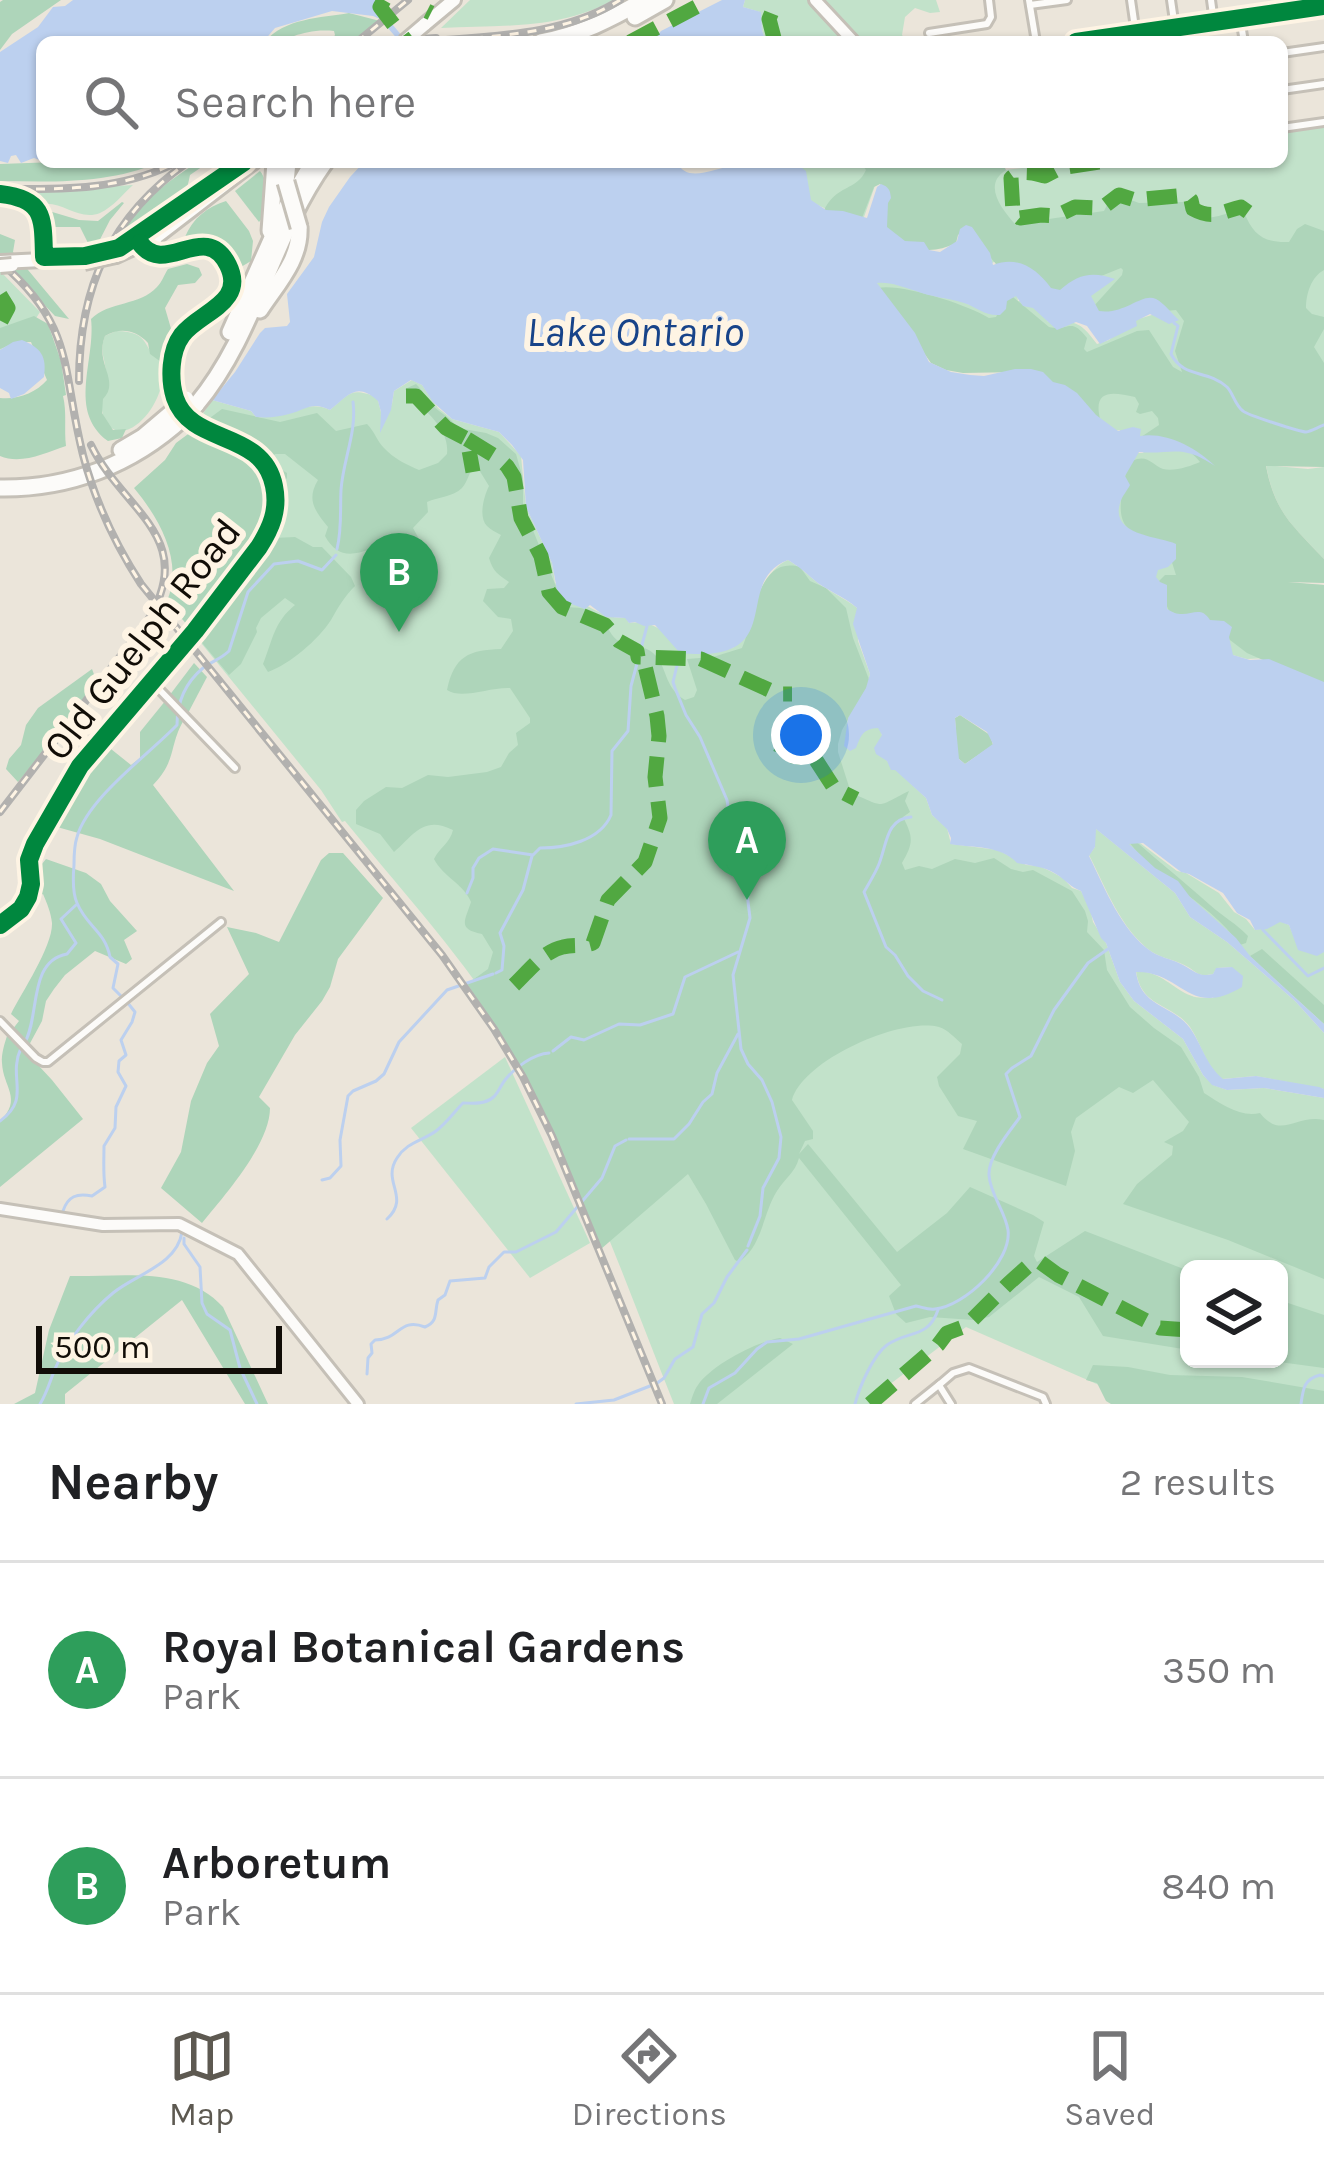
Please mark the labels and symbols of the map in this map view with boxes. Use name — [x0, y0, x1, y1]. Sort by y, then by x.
water label: Lake Ontario — [526, 307, 744, 357]
street label: Old Guelph Road — [34, 509, 250, 769]
pin: B — [360, 533, 438, 632]
your location — [771, 705, 831, 765]
pin: A — [708, 801, 786, 900]
scale bar — [36, 1320, 282, 1373]

